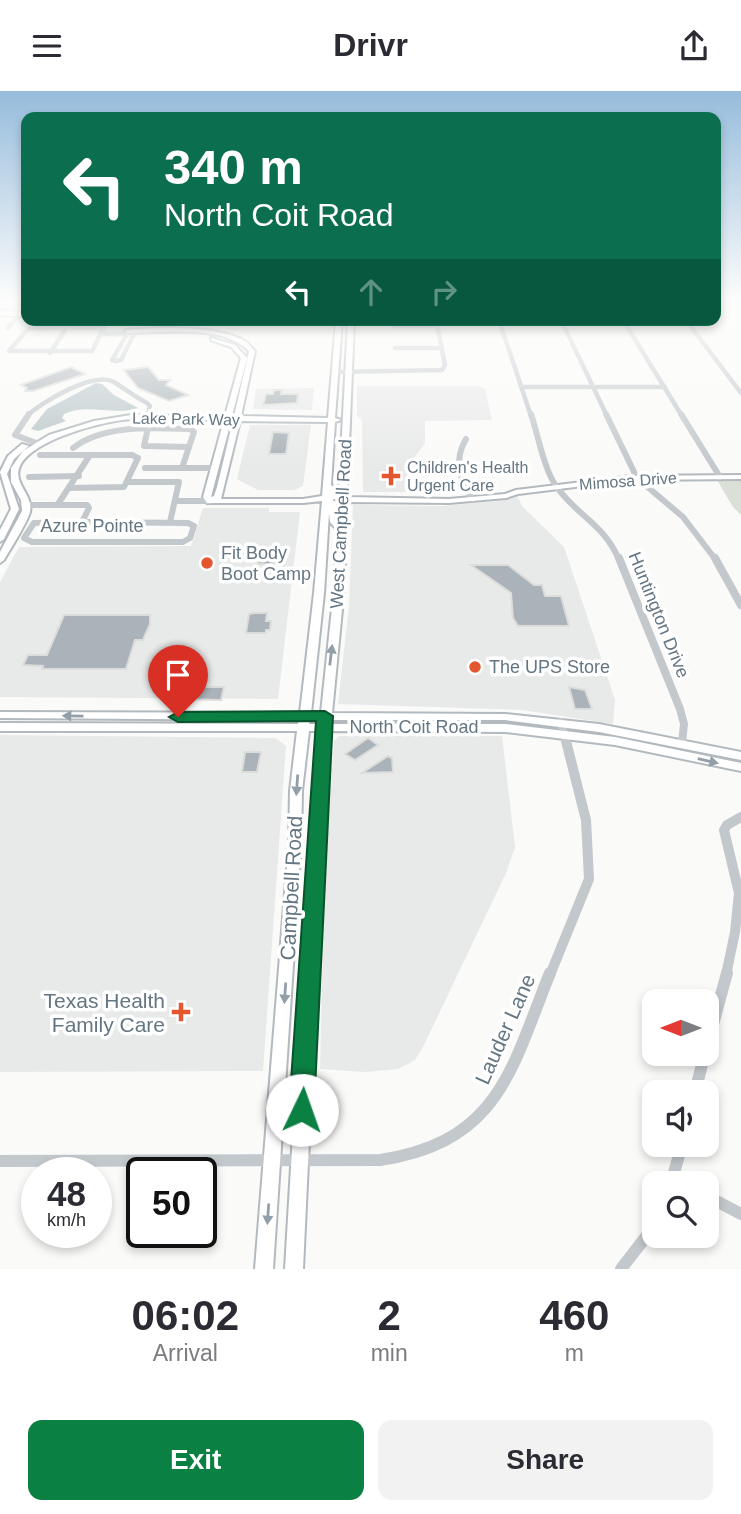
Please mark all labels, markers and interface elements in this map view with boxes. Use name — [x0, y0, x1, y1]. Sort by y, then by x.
icon: menu — [28, 27, 66, 65]
text: Drivr — [333, 27, 408, 63]
icon: share — [675, 27, 713, 65]
icon: left — [49, 140, 140, 231]
text: 340 m — [164, 140, 303, 194]
text: North Coit Road — [164, 197, 393, 233]
icon: left — [279, 273, 317, 311]
icon: ahead — [352, 273, 390, 311]
icon: right — [425, 273, 463, 311]
street label: Lake Park Way — [132, 410, 240, 428]
street label: West Campbell Road — [327, 439, 355, 609]
place label: Children's Health Urgent Care — [407, 459, 528, 494]
marker: Children's Health Urgent Care — [381, 466, 401, 486]
street label: Mimosa Drive — [579, 469, 677, 493]
street label: Azure Pointe — [40, 516, 144, 536]
place label: Fit Body Boot Camp — [221, 543, 311, 584]
street label: Huntington Drive — [625, 549, 693, 681]
marker: Fit Body Boot Camp — [199, 555, 215, 571]
one-way arrow — [325, 644, 336, 666]
pin — [148, 645, 208, 717]
icon: arrive — [159, 656, 197, 694]
place label: The UPS Store — [489, 657, 610, 677]
marker: The UPS Store — [467, 659, 483, 675]
one-way arrow — [62, 710, 84, 722]
street label: North Coit Road — [349, 717, 479, 737]
one-way arrow — [697, 755, 719, 766]
one-way arrow — [291, 774, 302, 796]
street label: Campbell Road — [276, 815, 306, 961]
street label: Lauder Lane — [471, 970, 539, 1088]
one-way arrow — [279, 982, 290, 1004]
place label: Texas Health Family Care — [44, 989, 165, 1036]
north arrow — [642, 989, 719, 1066]
map controls — [642, 989, 719, 1248]
marker: Texas Health Family Care — [171, 1002, 191, 1022]
position arrow — [265, 1073, 339, 1147]
button: sound — [642, 1080, 719, 1157]
speed limit sign: 50 — [126, 1157, 217, 1248]
button: search — [642, 1171, 719, 1248]
text: 48 — [47, 1174, 86, 1213]
one-way arrow — [262, 1204, 273, 1226]
text: km/h — [47, 1210, 86, 1230]
text: 06:02 — [132, 1292, 239, 1339]
text: 2 — [377, 1292, 401, 1339]
text: 460 — [539, 1292, 609, 1339]
text: Arrival — [153, 1340, 218, 1366]
text: min — [371, 1340, 408, 1366]
text: m — [565, 1340, 584, 1366]
button: Exit — [28, 1420, 364, 1500]
button: Share — [378, 1420, 713, 1500]

